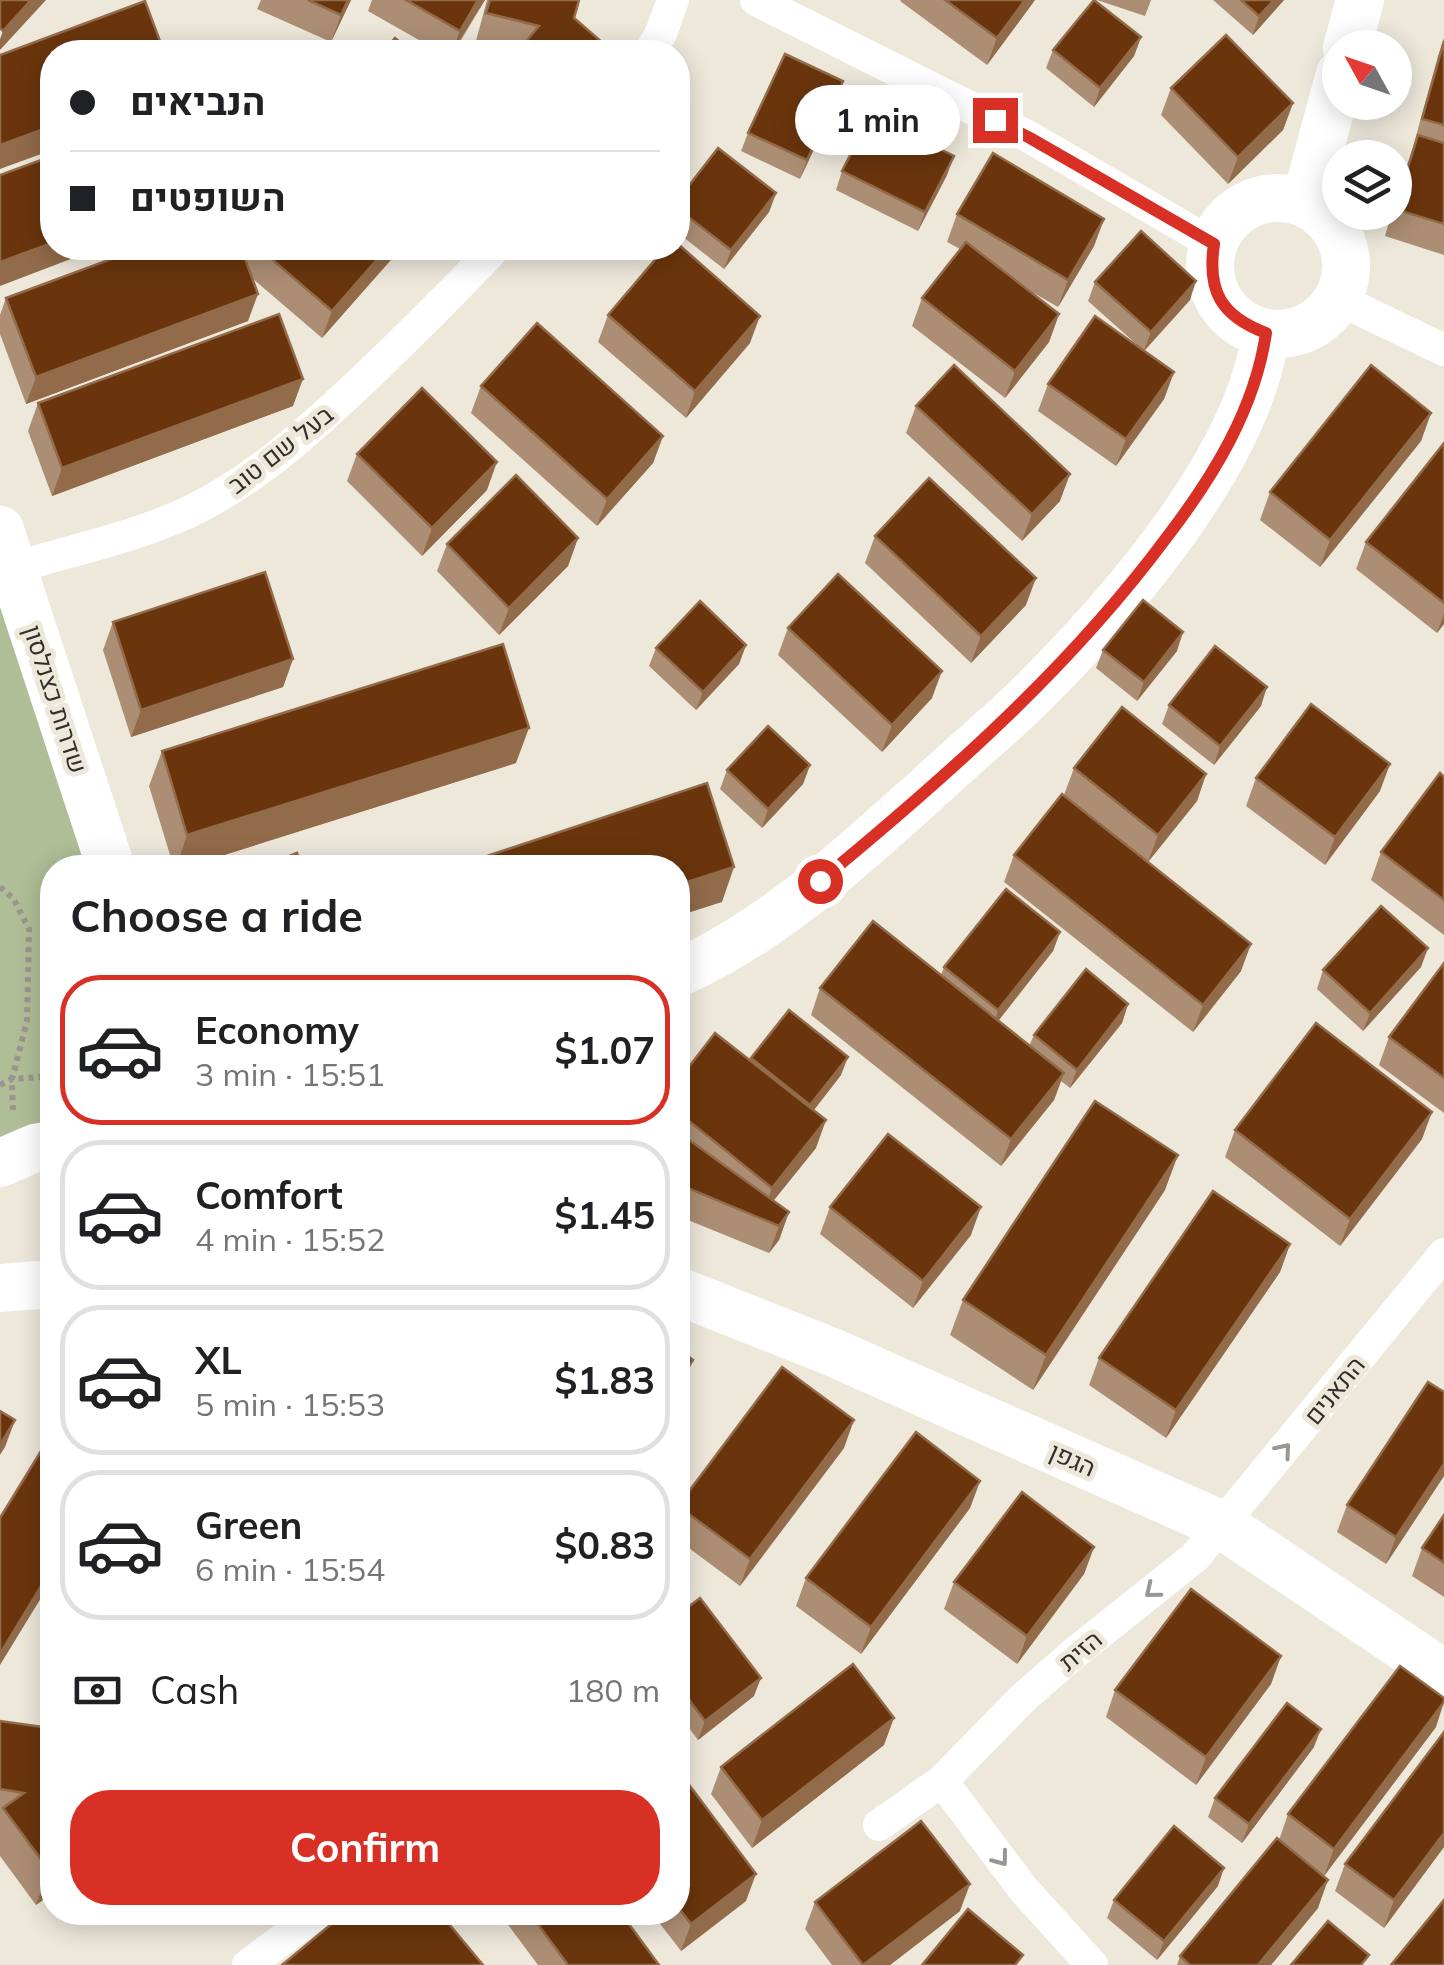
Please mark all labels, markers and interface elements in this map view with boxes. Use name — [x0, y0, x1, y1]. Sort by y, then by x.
north arrow — [1322, 30, 1412, 120]
map controls — [1322, 30, 1412, 230]
text: הנביאים — [130, 77, 265, 125]
callout: 1 min — [795, 85, 960, 155]
route end — [973, 98, 1018, 143]
text: 1 min — [835, 100, 920, 140]
button: layers — [1322, 140, 1412, 230]
text: השופטים — [130, 173, 286, 221]
street label: בעל שם טוב — [221, 398, 339, 500]
street label: שדרות כצנלסון — [17, 621, 95, 777]
route start — [798, 859, 843, 904]
text: Choose a ride — [70, 887, 363, 943]
icon: car — [75, 1005, 165, 1095]
text: Economy — [195, 1006, 359, 1054]
text: $1.07 — [554, 1026, 655, 1074]
text: 3 min · 15:51 — [195, 1054, 385, 1094]
icon: car — [75, 1170, 165, 1260]
text: Comfort — [195, 1171, 343, 1219]
text: $1.45 — [554, 1191, 655, 1239]
text: 4 min · 15:52 — [195, 1219, 385, 1259]
icon: car — [75, 1335, 165, 1425]
text: XL — [195, 1336, 242, 1384]
street label: התאנים — [1297, 1350, 1371, 1430]
text: $1.83 — [554, 1356, 655, 1404]
text: 5 min · 15:53 — [195, 1384, 385, 1424]
street label: הגפן — [1045, 1435, 1101, 1483]
one-way arrow — [1272, 1443, 1290, 1461]
icon: car — [75, 1500, 165, 1590]
text: Green — [195, 1501, 302, 1549]
text: $0.83 — [554, 1521, 655, 1569]
text: 6 min · 15:54 — [195, 1549, 385, 1589]
one-way arrow — [1145, 1580, 1163, 1597]
street label: הזית — [1052, 1623, 1108, 1677]
icon: cash — [70, 1663, 125, 1718]
text: Cash — [150, 1666, 239, 1714]
text: 180 m — [566, 1670, 660, 1710]
button: Confirm — [70, 1790, 660, 1905]
one-way arrow — [989, 1848, 1006, 1866]

